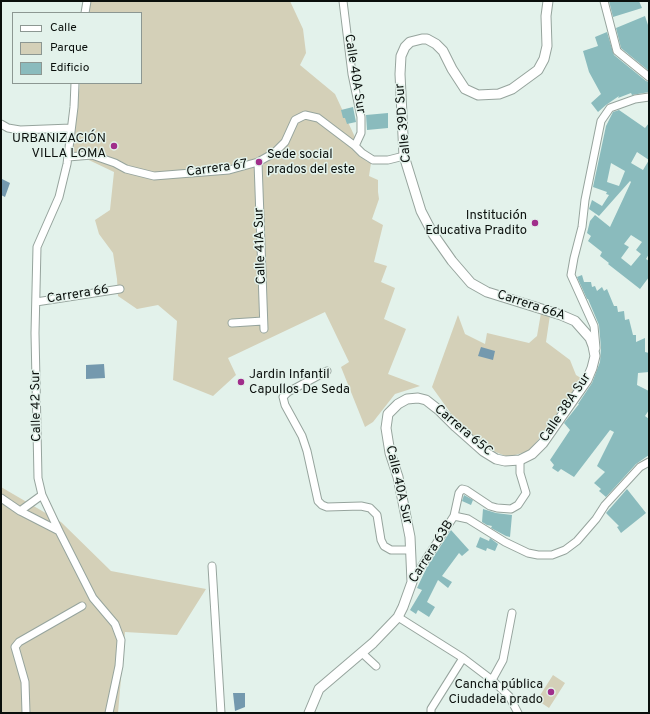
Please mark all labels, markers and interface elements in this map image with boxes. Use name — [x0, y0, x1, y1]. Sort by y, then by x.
legend — [12, 12, 142, 84]
text: Calle — [50, 20, 77, 36]
street label: Calle 40A Sur — [340, 33, 368, 115]
text: Parque — [50, 40, 88, 56]
text: Edificio — [50, 60, 89, 76]
street label: Calle 39D Sur — [393, 83, 415, 163]
place label: URBANIZACIÓN VILLA LOMA — [12, 131, 106, 162]
marker: URBANIZACIÓN VILLA LOMA — [109, 141, 119, 151]
place label: Sede social prados del este — [267, 147, 355, 178]
street label: Carrera 67 — [186, 157, 248, 181]
marker: Sede social prados del este — [254, 157, 264, 167]
street label: Calle 41A Sur — [252, 207, 270, 285]
place label: Institución Educativa Pradito — [425, 208, 527, 239]
marker: Institución Educativa Pradito — [530, 218, 540, 228]
street label: Carrera 66 — [46, 282, 110, 308]
street label: Carrera 66A — [495, 288, 567, 324]
place label: Jardin Infantil Capullos De Seda — [249, 367, 350, 398]
street label: Calle 42 Sur — [29, 370, 45, 442]
street label: Calle 38A Sur — [537, 371, 595, 445]
marker: Jardin Infantil Capullos De Seda — [236, 377, 246, 387]
street label: Carrera 65C — [431, 402, 495, 460]
street label: Calle 40A Sur — [381, 444, 415, 526]
street label: Carrera 63B — [407, 518, 457, 586]
place label: Cancha pública Ciudadela prado — [448, 677, 543, 708]
marker: Cancha pública Ciudadela prado — [546, 687, 556, 697]

